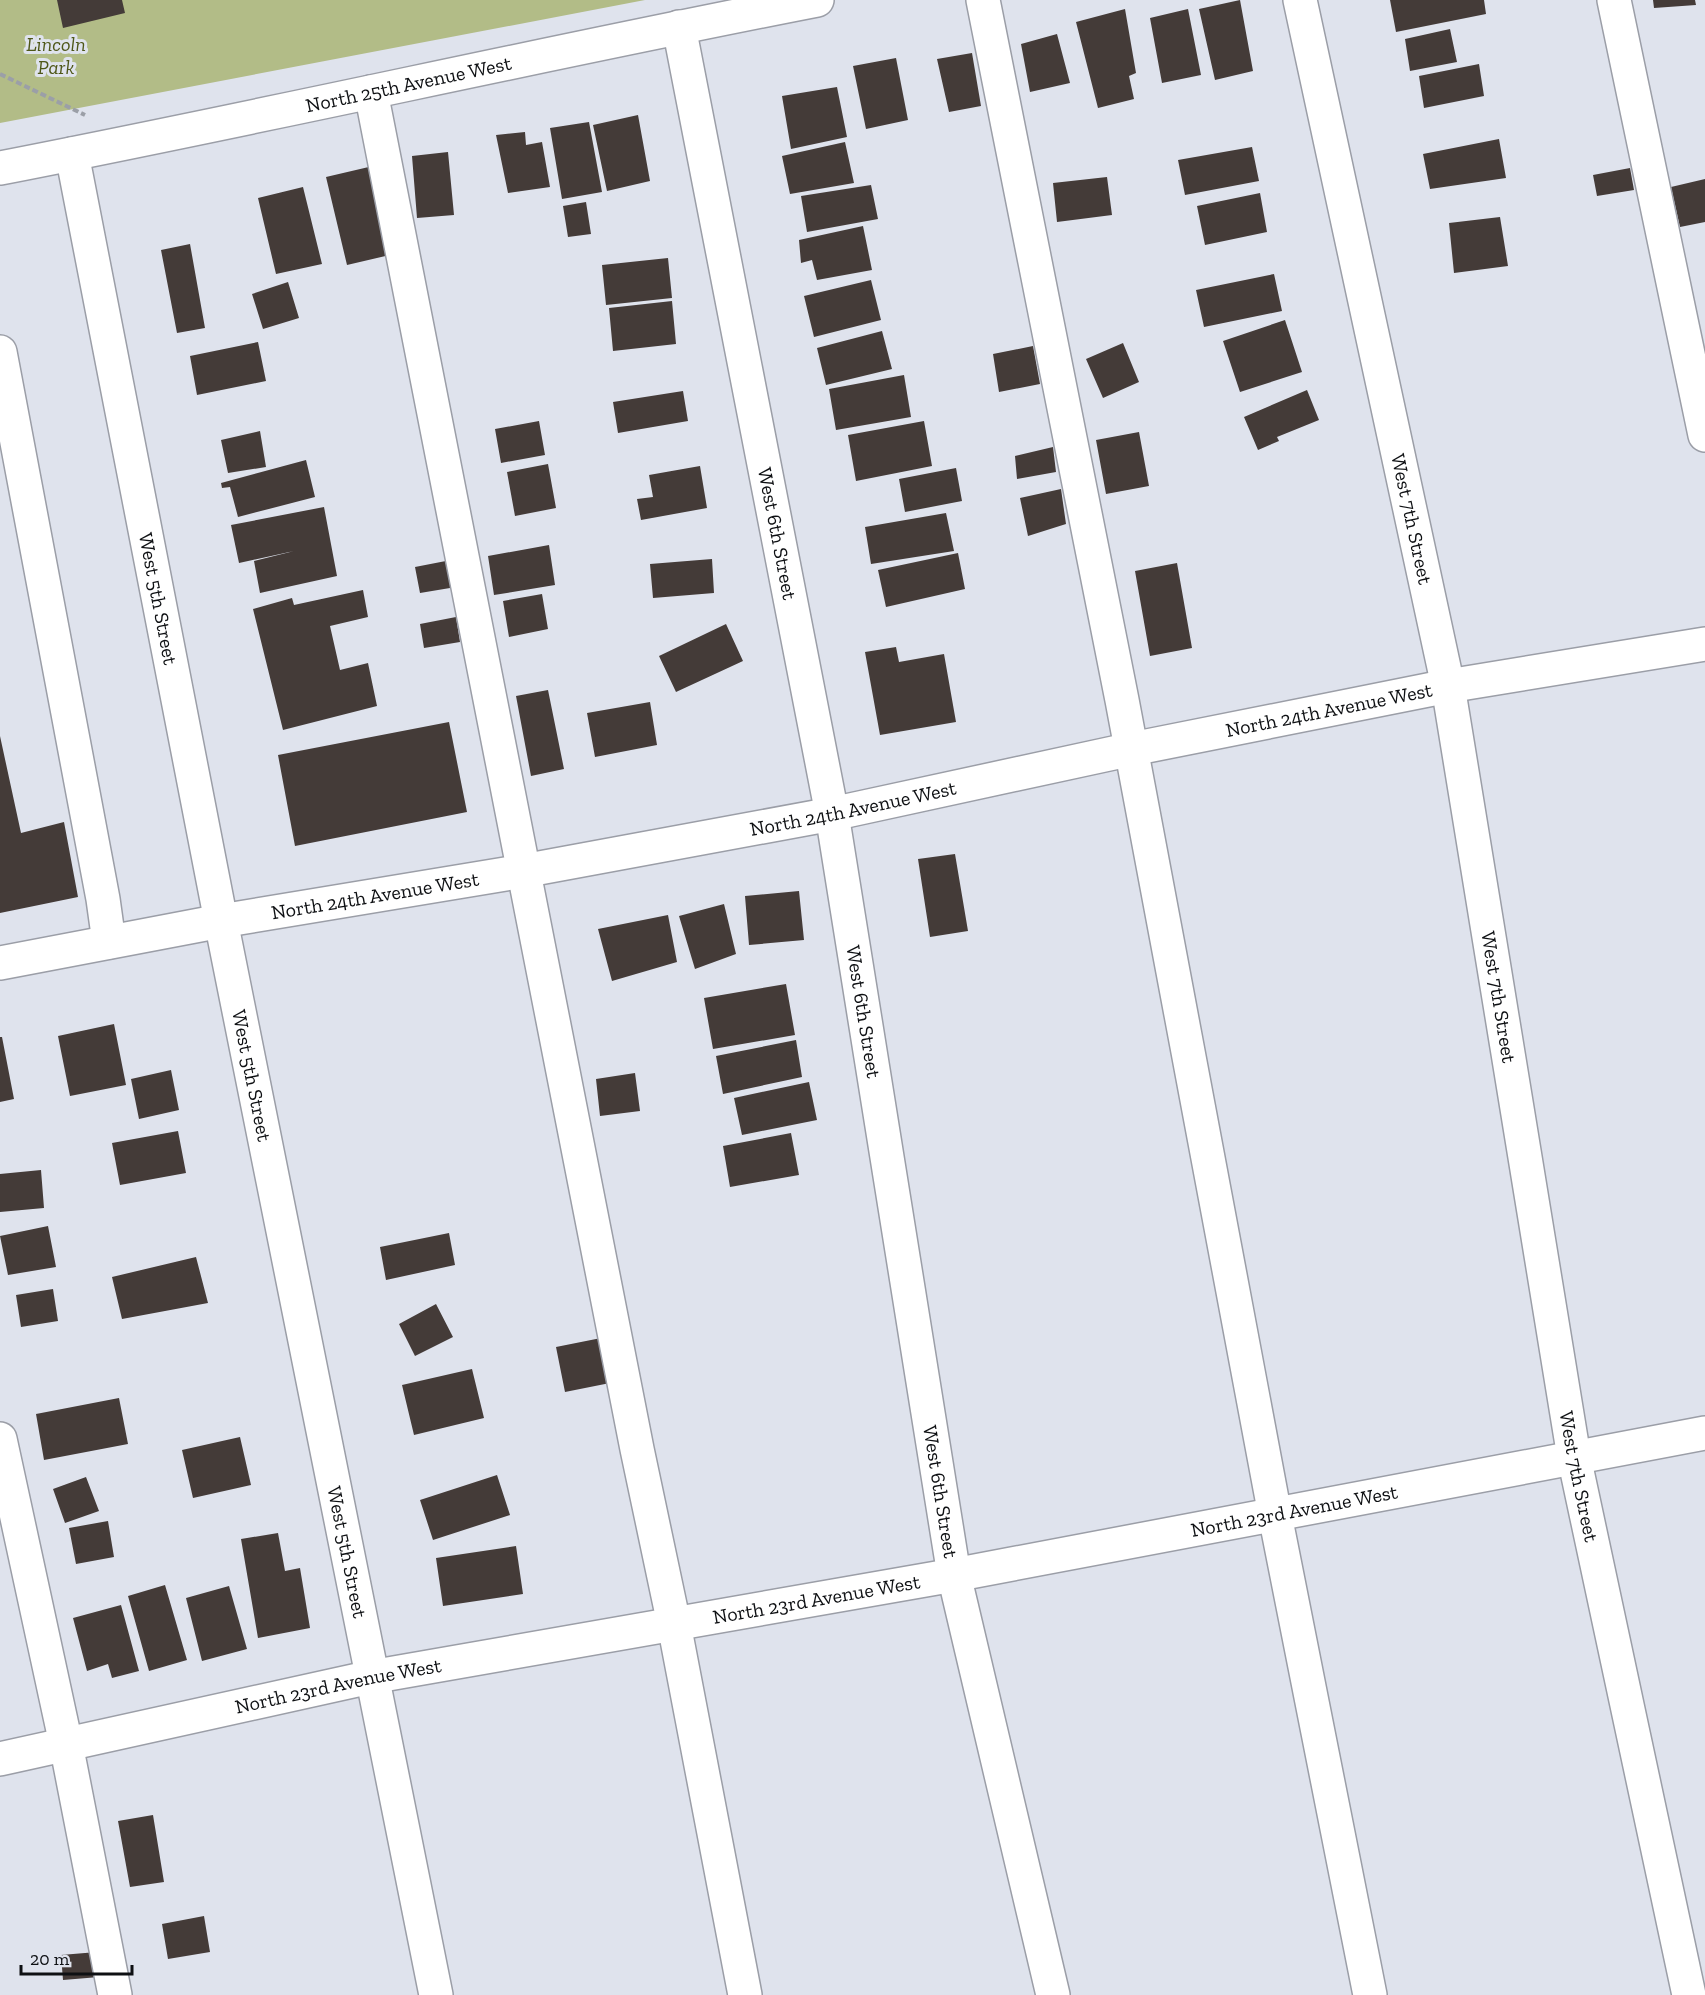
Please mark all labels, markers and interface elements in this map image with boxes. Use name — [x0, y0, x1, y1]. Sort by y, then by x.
park label: Lincoln Park — [26, 32, 86, 79]
street label: North 25th Avenue West — [303, 51, 514, 117]
street label: West 7th Street — [1386, 452, 1438, 587]
street label: West 6th Street — [753, 465, 802, 602]
street label: West 5th Street — [134, 531, 183, 667]
street label: North 24th Avenue West — [1224, 677, 1435, 742]
street label: North 24th Avenue West — [748, 775, 959, 841]
street label: North 24th Avenue West — [269, 866, 481, 925]
street label: West 7th Street — [1476, 930, 1522, 1065]
street label: West 6th Street — [841, 944, 886, 1080]
street label: West 5th Street — [227, 1008, 277, 1144]
street label: West 7th Street — [1555, 1409, 1604, 1545]
street label: West 6th Street — [918, 1423, 963, 1560]
street label: North 23rd Avenue West — [1189, 1479, 1400, 1542]
street label: West 5th Street — [322, 1484, 372, 1621]
street label: North 23rd Avenue West — [711, 1569, 922, 1629]
street label: North 23rd Avenue West — [233, 1653, 444, 1719]
scale bar — [21, 1938, 132, 1976]
text: 20 m — [30, 1948, 70, 1970]

